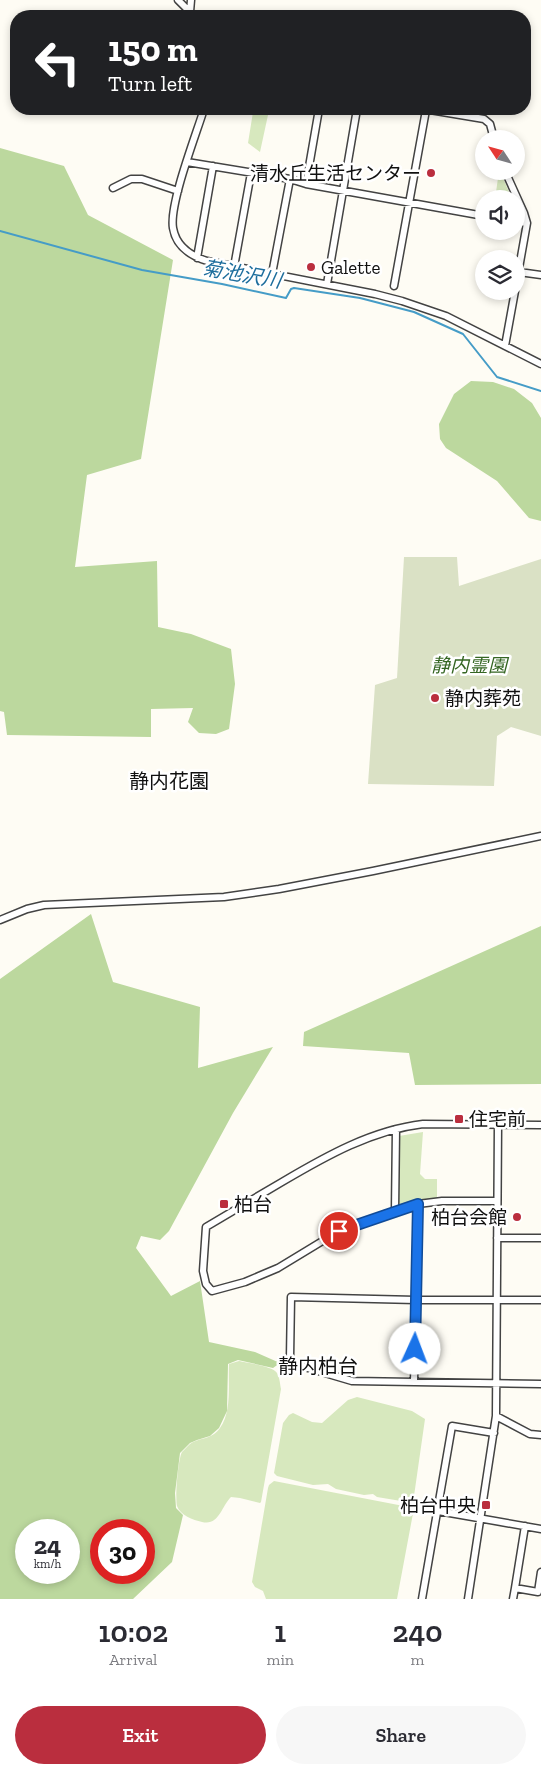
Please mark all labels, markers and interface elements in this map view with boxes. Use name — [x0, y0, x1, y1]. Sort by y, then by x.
text: 150 m — [108, 28, 198, 70]
icon: left — [25, 30, 90, 95]
text: Turn left — [108, 70, 192, 97]
north arrow — [475, 130, 525, 180]
map controls — [475, 130, 525, 300]
place label: 清水丘生活センター — [250, 162, 421, 185]
marker: 清水丘生活センター — [425, 167, 437, 179]
button: sound — [475, 190, 525, 240]
button: layers — [475, 250, 525, 300]
water label: 菊池沢川 — [201, 255, 285, 293]
place label: Galette — [321, 256, 380, 279]
marker: Galette — [305, 261, 317, 273]
park label: 静内霊園 — [431, 654, 510, 677]
place label: 静内葬苑 — [445, 687, 521, 710]
marker: 静内葬苑 — [429, 692, 441, 704]
district label: 静内花園 — [129, 769, 209, 793]
place label: 住宅前 — [469, 1108, 526, 1131]
marker: 住宅前 — [453, 1113, 465, 1125]
place label: 柏台 — [234, 1193, 272, 1216]
marker: 柏台 — [218, 1198, 230, 1210]
place label: 柏台会館 — [431, 1206, 507, 1229]
pin — [318, 1210, 360, 1252]
marker: 柏台会館 — [511, 1211, 523, 1223]
icon: arrive — [325, 1217, 353, 1245]
position arrow — [388, 1322, 440, 1374]
district label: 静内柏台 — [278, 1354, 358, 1378]
place label: 柏台中央 — [400, 1494, 476, 1517]
marker: 柏台中央 — [480, 1499, 492, 1511]
speed limit sign: 30 — [90, 1519, 155, 1584]
text: 24 — [34, 1530, 61, 1560]
text: km/h — [34, 1557, 61, 1571]
text: 10:02 — [99, 1614, 168, 1650]
text: 1 — [274, 1614, 286, 1650]
text: 240 — [393, 1614, 442, 1650]
text: Arrival — [109, 1650, 157, 1669]
text: min — [267, 1650, 294, 1669]
text: m — [411, 1650, 424, 1669]
button: Exit — [15, 1706, 266, 1764]
button: Share — [276, 1706, 526, 1764]

